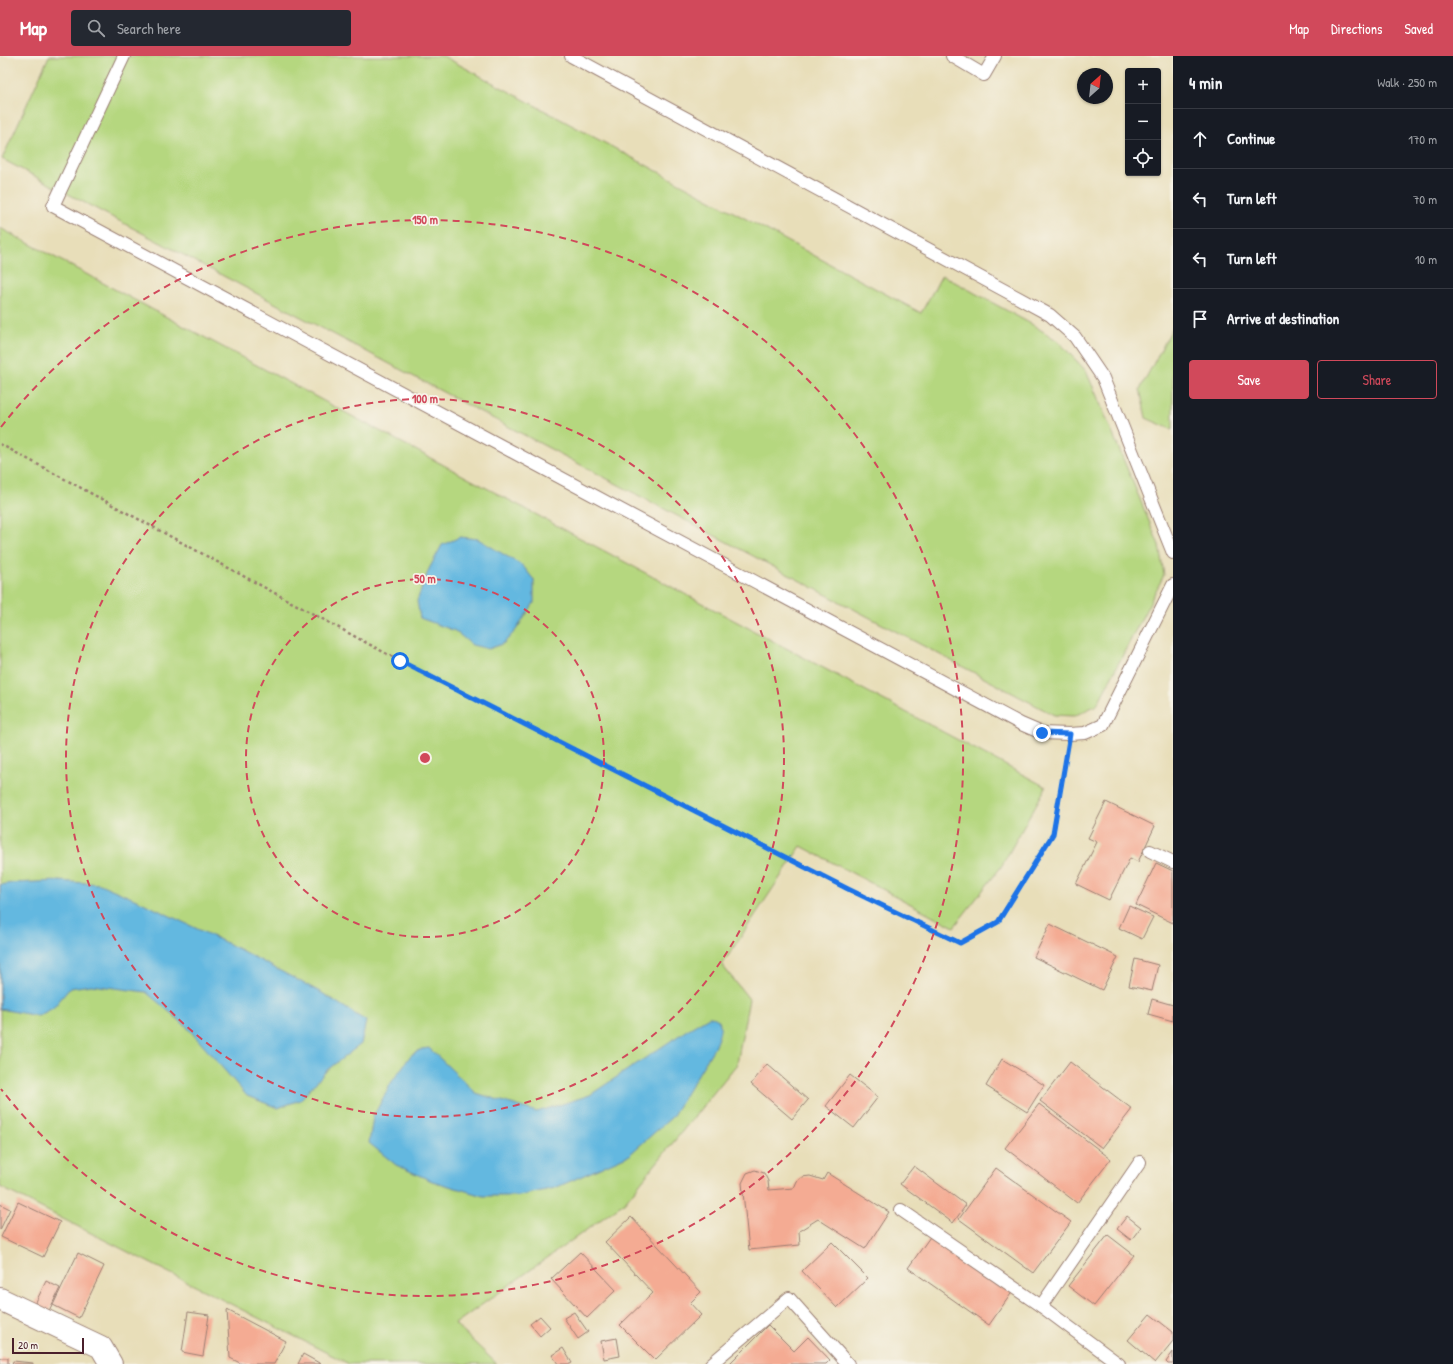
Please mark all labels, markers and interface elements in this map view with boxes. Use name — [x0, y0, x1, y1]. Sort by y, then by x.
search box — [71, 10, 351, 46]
text: Map — [20, 15, 47, 41]
icon: search — [85, 17, 107, 39]
text: Search here — [117, 18, 181, 39]
text: Map — [1289, 19, 1309, 38]
text: Directions — [1331, 19, 1382, 38]
text: Saved — [1404, 19, 1433, 38]
north arrow — [1077, 68, 1113, 104]
map controls — [1125, 68, 1161, 176]
button: + — [1125, 68, 1161, 104]
text: 4 min — [1189, 71, 1222, 94]
text: Walk · 250 m — [1377, 73, 1437, 91]
button: − — [1125, 104, 1161, 140]
icon: ahead — [1189, 128, 1211, 150]
text: Continue — [1227, 128, 1275, 149]
text: 170 m — [1408, 130, 1437, 148]
button: locate — [1125, 140, 1161, 176]
icon: left — [1189, 188, 1211, 210]
text: Turn left — [1227, 188, 1277, 209]
text: 70 m — [1413, 190, 1437, 208]
text: 150 m — [412, 211, 438, 228]
icon: left — [1189, 248, 1211, 270]
text: Turn left — [1227, 248, 1277, 269]
text: 10 m — [1415, 250, 1437, 268]
icon: arrive — [1189, 308, 1211, 330]
text: Arrive at destination — [1227, 308, 1339, 329]
button: Save — [1189, 360, 1309, 399]
button: Share — [1317, 360, 1437, 399]
text: 100 m — [412, 390, 438, 407]
text: 50 m — [414, 570, 436, 587]
route start — [391, 652, 409, 670]
route end — [1033, 724, 1051, 742]
centre of rings — [418, 751, 432, 765]
scale bar — [12, 1336, 84, 1355]
text: 20 m — [18, 1338, 38, 1352]

